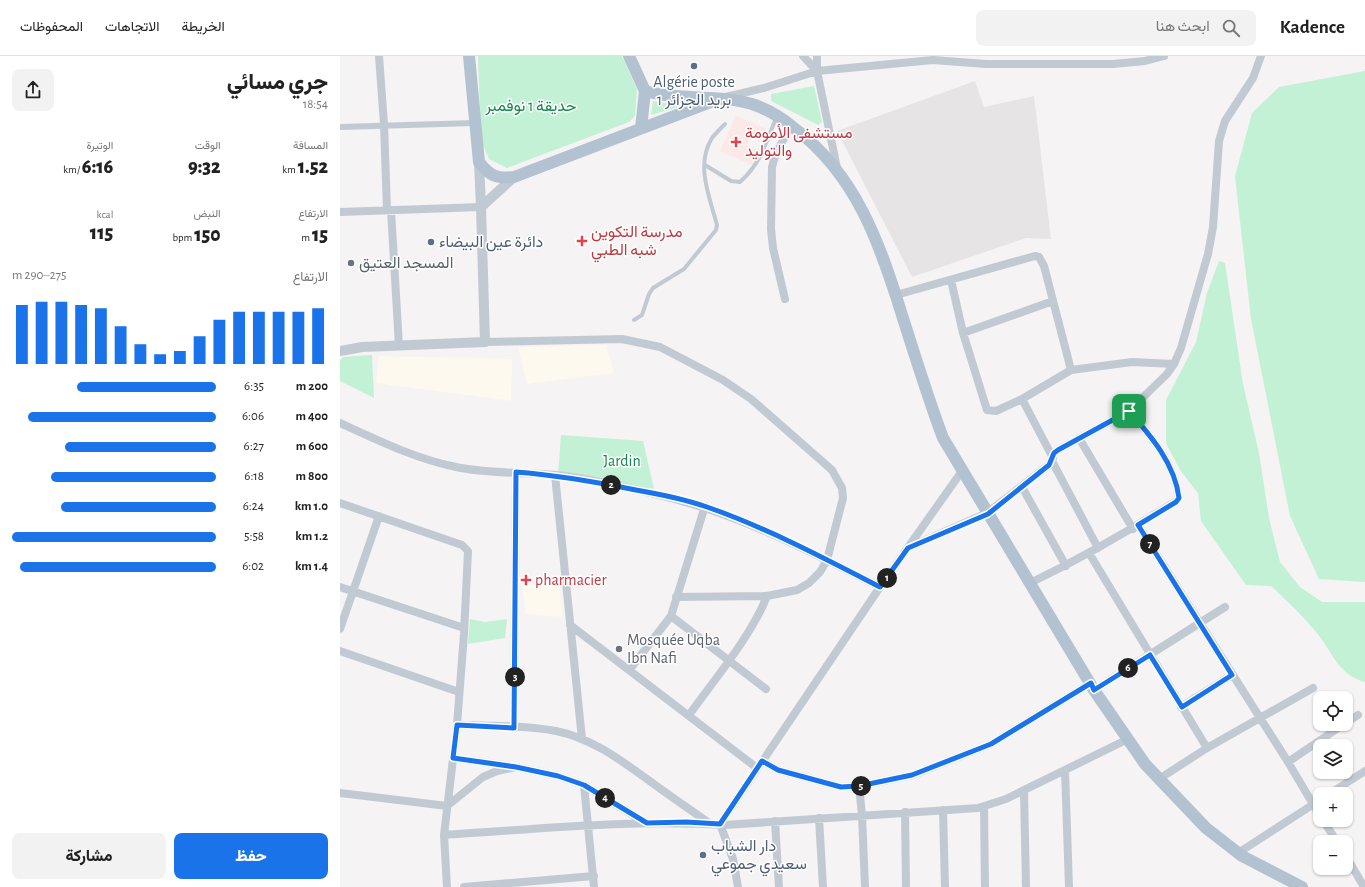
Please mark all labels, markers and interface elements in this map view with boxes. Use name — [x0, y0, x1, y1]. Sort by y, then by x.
search box — [976, 10, 1256, 46]
icon: search — [1220, 17, 1242, 39]
text: Kadence — [1280, 18, 1345, 37]
text: ابحث هنا — [1156, 19, 1210, 34]
text: المحفوظات — [20, 20, 83, 34]
text: الاتجاهات — [105, 20, 159, 34]
text: الخريطة — [181, 20, 225, 34]
marker: Algérie poste 1 بريد الجزائر — [689, 61, 699, 71]
button: share — [12, 69, 54, 111]
text: جري مسائي — [227, 71, 328, 93]
place label: Algérie poste 1 بريد الجزائر — [653, 74, 735, 110]
text: 18:54 — [303, 98, 328, 111]
park label: حديقة 1 نوفمبر — [484, 98, 577, 116]
place label: مستشفى الأمومة والتوليد — [745, 124, 853, 161]
marker: مستشفى الأمومة والتوليد — [730, 136, 742, 148]
text: الوتيرة — [86, 140, 113, 151]
text: الوقت — [195, 140, 221, 151]
text: المسافة — [293, 140, 328, 151]
text: 6:16 — [82, 157, 113, 177]
text: 9:32 — [188, 157, 221, 177]
text: 1.52 — [298, 157, 328, 177]
text: /km — [63, 164, 82, 175]
text: km — [282, 164, 298, 175]
text: النبض — [193, 208, 221, 219]
text: الارتفاع — [298, 208, 328, 219]
text: kcal — [97, 209, 113, 220]
text: 115 — [90, 223, 113, 243]
place label: مدرسة التكوين شبه الطبي — [591, 224, 683, 263]
text: 150 — [194, 225, 221, 245]
text: 15 — [312, 225, 328, 245]
text: bpm — [172, 232, 194, 243]
text: m — [301, 232, 312, 243]
place label: دائرة عين البيضاء — [439, 234, 543, 252]
marker: مدرسة التكوين شبه الطبي — [576, 235, 588, 247]
marker: دائرة عين البيضاء — [426, 237, 436, 247]
place label: المسجد العتيق — [359, 255, 453, 273]
marker: المسجد العتيق — [346, 258, 356, 268]
text: 275–290 m — [12, 269, 66, 282]
text: الارتفاع — [293, 271, 328, 284]
text: 6:35 — [244, 380, 264, 393]
text: 200 m — [296, 380, 328, 393]
pin — [1112, 394, 1146, 428]
icon: arrive — [1118, 400, 1140, 422]
text: 6:06 — [242, 410, 264, 423]
text: 400 m — [295, 410, 328, 423]
text: 6:27 — [244, 440, 264, 453]
text: 600 m — [296, 440, 328, 453]
park label: Jardin — [603, 453, 641, 469]
text: 6:18 — [244, 470, 264, 483]
text: 800 m — [296, 470, 328, 483]
pin: 2 — [601, 475, 621, 495]
text: 2 — [608, 479, 614, 490]
text: 6:24 — [243, 500, 264, 513]
text: 1.0 km — [295, 500, 328, 513]
text: 5:58 — [244, 530, 264, 543]
text: 1.2 km — [295, 530, 328, 543]
pin: 7 — [1140, 534, 1160, 554]
text: 7 — [1148, 538, 1152, 549]
text: 6:02 — [242, 560, 264, 573]
text: 1.4 km — [295, 560, 328, 573]
pin: 1 — [877, 568, 897, 588]
place label: pharmacier — [535, 572, 607, 588]
text: 1 — [885, 572, 889, 583]
marker: pharmacier — [520, 574, 532, 586]
place label: Mosquée Uqba Ibn Nafi — [627, 632, 720, 666]
marker: Mosquée Uqba Ibn Nafi — [614, 644, 624, 654]
pin: 6 — [1118, 658, 1138, 678]
text: 6 — [1125, 662, 1131, 673]
pin: 3 — [505, 667, 525, 687]
text: 3 — [513, 671, 517, 682]
map controls — [1313, 691, 1353, 875]
button: locate — [1313, 691, 1353, 731]
button: layers — [1313, 739, 1353, 779]
pin: 5 — [851, 776, 871, 796]
text: 5 — [859, 780, 863, 791]
button: + — [1313, 787, 1353, 827]
pin: 4 — [595, 788, 615, 808]
text: 4 — [602, 792, 608, 803]
button: مشاركة — [12, 833, 166, 879]
button: حفظ — [174, 833, 328, 879]
button: − — [1313, 835, 1353, 875]
place label: دار الشباب سعيدي جموعي — [711, 838, 807, 877]
marker: دار الشباب سعيدي جموعي — [698, 850, 708, 860]

